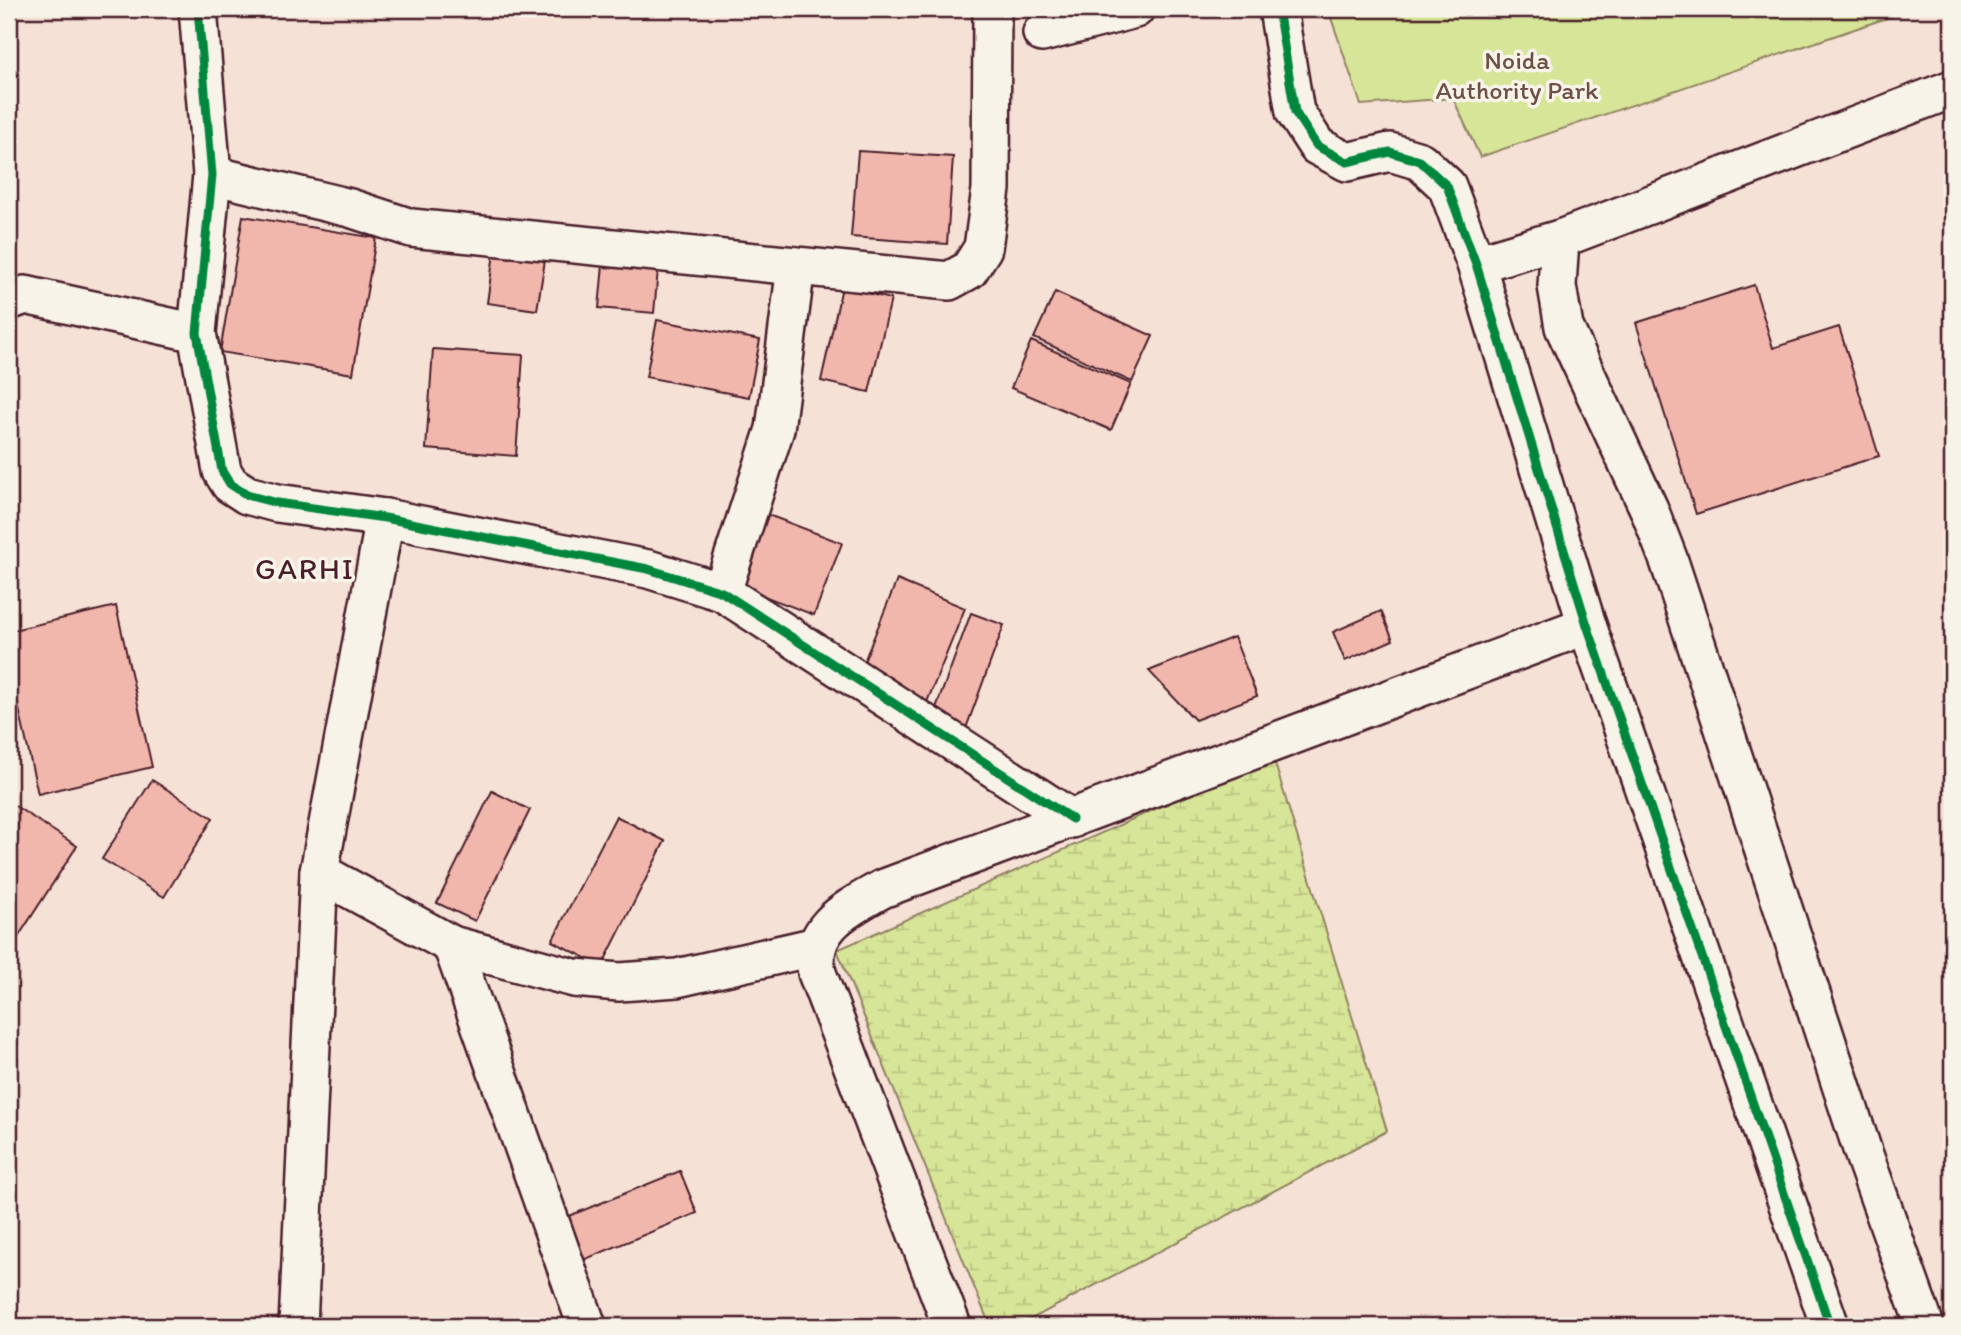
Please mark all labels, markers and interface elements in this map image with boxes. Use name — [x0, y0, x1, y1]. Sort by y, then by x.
park label: Noida Authority Park — [1435, 44, 1599, 106]
district label: GARHI — [255, 550, 355, 587]

